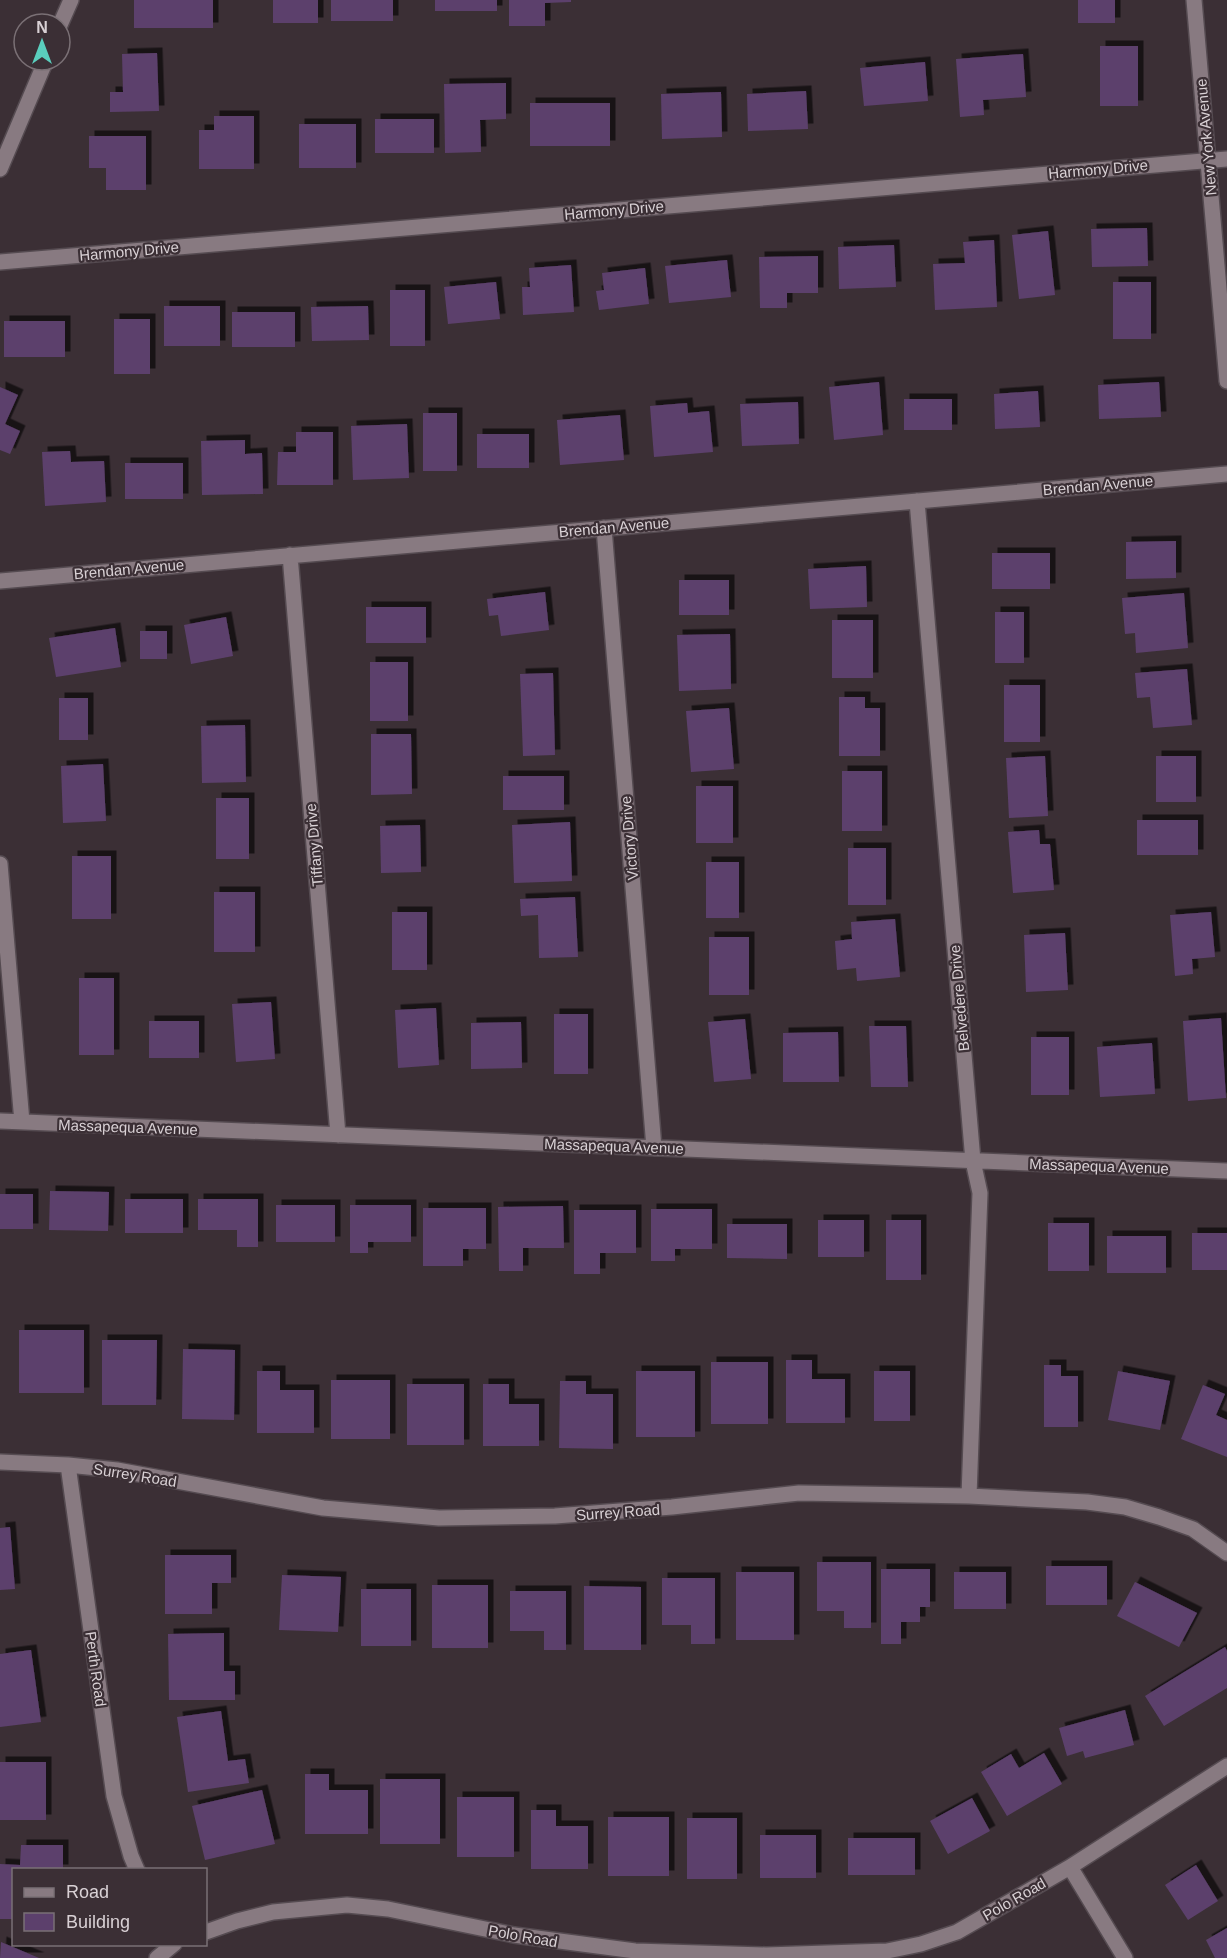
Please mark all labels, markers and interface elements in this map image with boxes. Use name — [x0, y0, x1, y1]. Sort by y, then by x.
north arrow — [12, 12, 72, 72]
text: N — [36, 19, 48, 36]
street label: New York Avenue — [1192, 78, 1220, 196]
street label: Harmony Drive — [1047, 156, 1149, 182]
street label: Harmony Drive — [563, 197, 665, 223]
street label: Harmony Drive — [78, 238, 180, 264]
street label: Brendan Avenue — [1042, 472, 1154, 498]
street label: Brendan Avenue — [558, 514, 670, 540]
street label: Brendan Avenue — [73, 556, 185, 582]
street label: Victory Drive — [617, 795, 641, 881]
street label: Tiffany Drive — [302, 803, 326, 887]
street label: Belvedere Drive — [946, 944, 972, 1052]
street label: Massapequa Avenue — [58, 1116, 198, 1138]
street label: Massapequa Avenue — [544, 1135, 684, 1157]
street label: Massapequa Avenue — [1029, 1155, 1169, 1177]
street label: Surrey Road — [92, 1460, 178, 1490]
street label: Surrey Road — [575, 1501, 661, 1523]
street label: Perth Road — [82, 1630, 110, 1708]
legend — [12, 1868, 207, 1946]
street label: Polo Road — [979, 1874, 1049, 1924]
text: Road — [66, 1882, 109, 1902]
text: Building — [66, 1912, 130, 1932]
street label: Polo Road — [487, 1922, 559, 1950]

